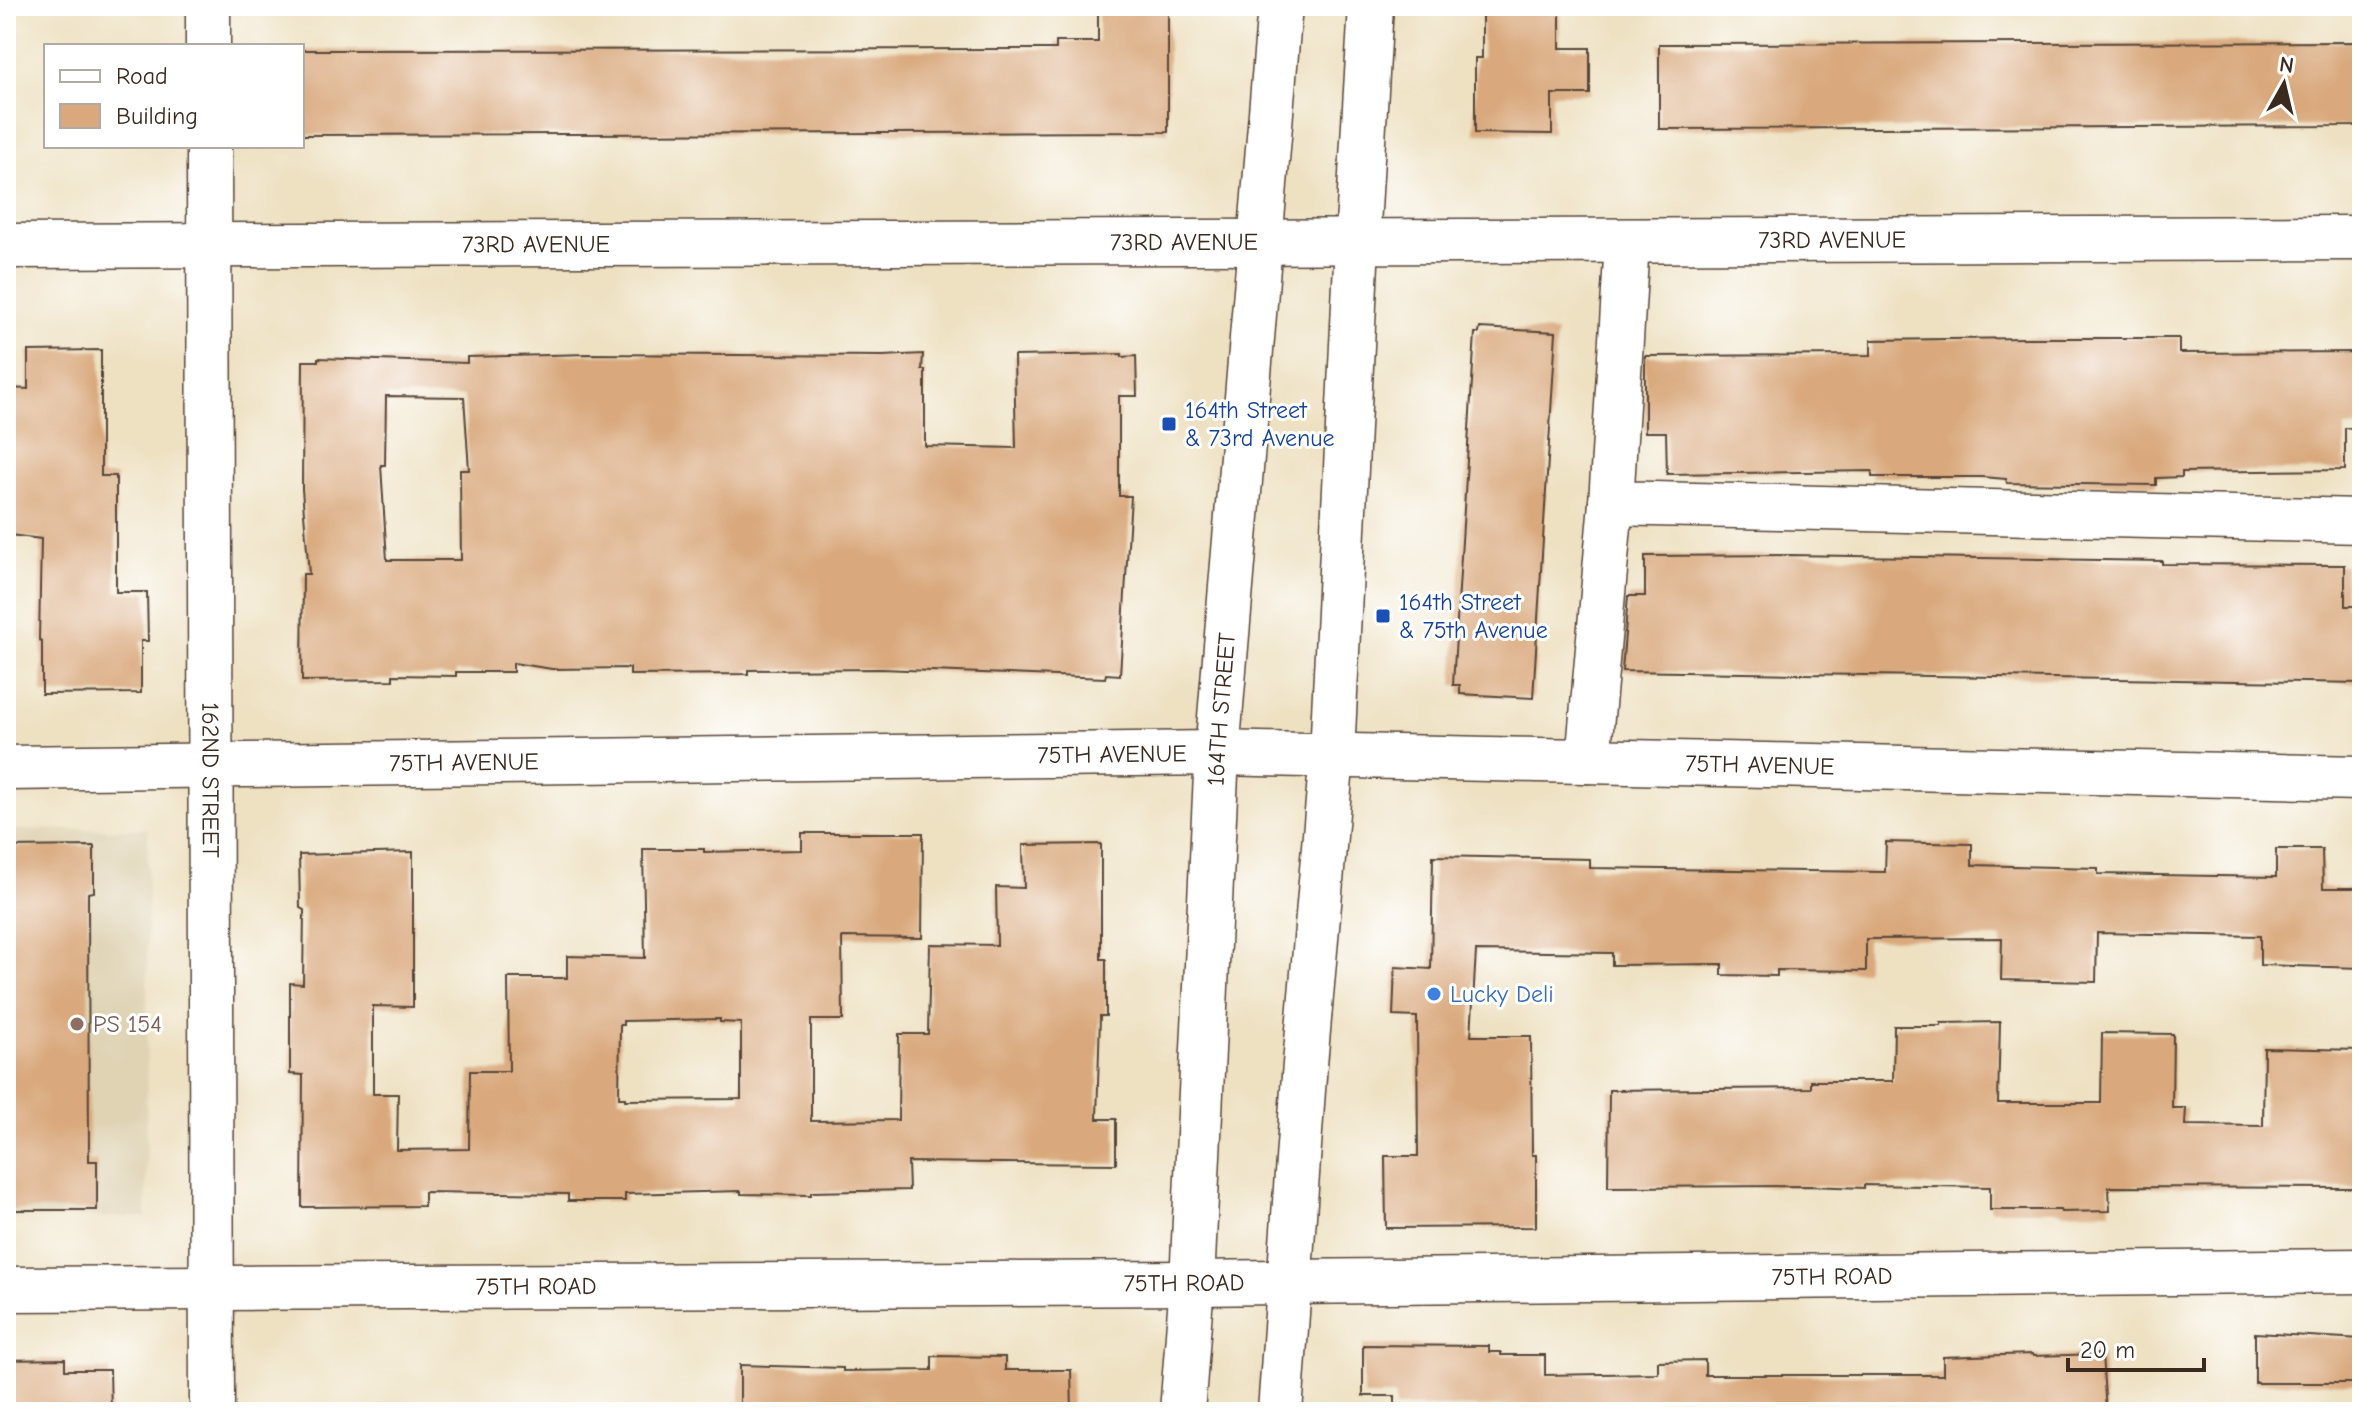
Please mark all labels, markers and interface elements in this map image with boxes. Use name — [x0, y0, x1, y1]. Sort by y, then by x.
legend — [44, 44, 304, 148]
north arrow — [2244, 44, 2324, 124]
text: N — [2278, 51, 2296, 79]
text: Road — [116, 62, 168, 90]
text: Building — [116, 102, 198, 130]
street label: 73RD AVENUE — [1758, 226, 1906, 254]
street label: 73RD AVENUE — [1110, 228, 1258, 256]
street label: 73RD AVENUE — [462, 230, 610, 258]
place label: 164th Street & 73rd Avenue — [1185, 396, 1335, 452]
marker: 164th Street & 73rd Avenue — [1160, 415, 1178, 433]
place label: 164th Street & 75th Avenue — [1399, 588, 1548, 644]
marker: 164th Street & 75th Avenue — [1374, 607, 1392, 625]
street label: 164TH STREET — [1201, 631, 1241, 786]
street label: 162ND STREET — [196, 702, 225, 858]
street label: 75TH AVENUE — [1037, 739, 1187, 769]
street label: 75TH AVENUE — [389, 747, 539, 777]
street label: 75TH AVENUE — [1685, 749, 1835, 780]
place label: Lucky Deli — [1450, 980, 1554, 1008]
marker: Lucky Deli — [1425, 985, 1443, 1003]
place label: PS 154 — [93, 1010, 162, 1038]
marker: PS 154 — [68, 1015, 86, 1033]
street label: 75TH ROAD — [1771, 1262, 1893, 1291]
street label: 75TH ROAD — [1123, 1268, 1245, 1297]
street label: 75TH ROAD — [475, 1272, 597, 1301]
scale bar — [2068, 1322, 2204, 1372]
text: 20 m — [2080, 1336, 2135, 1364]

